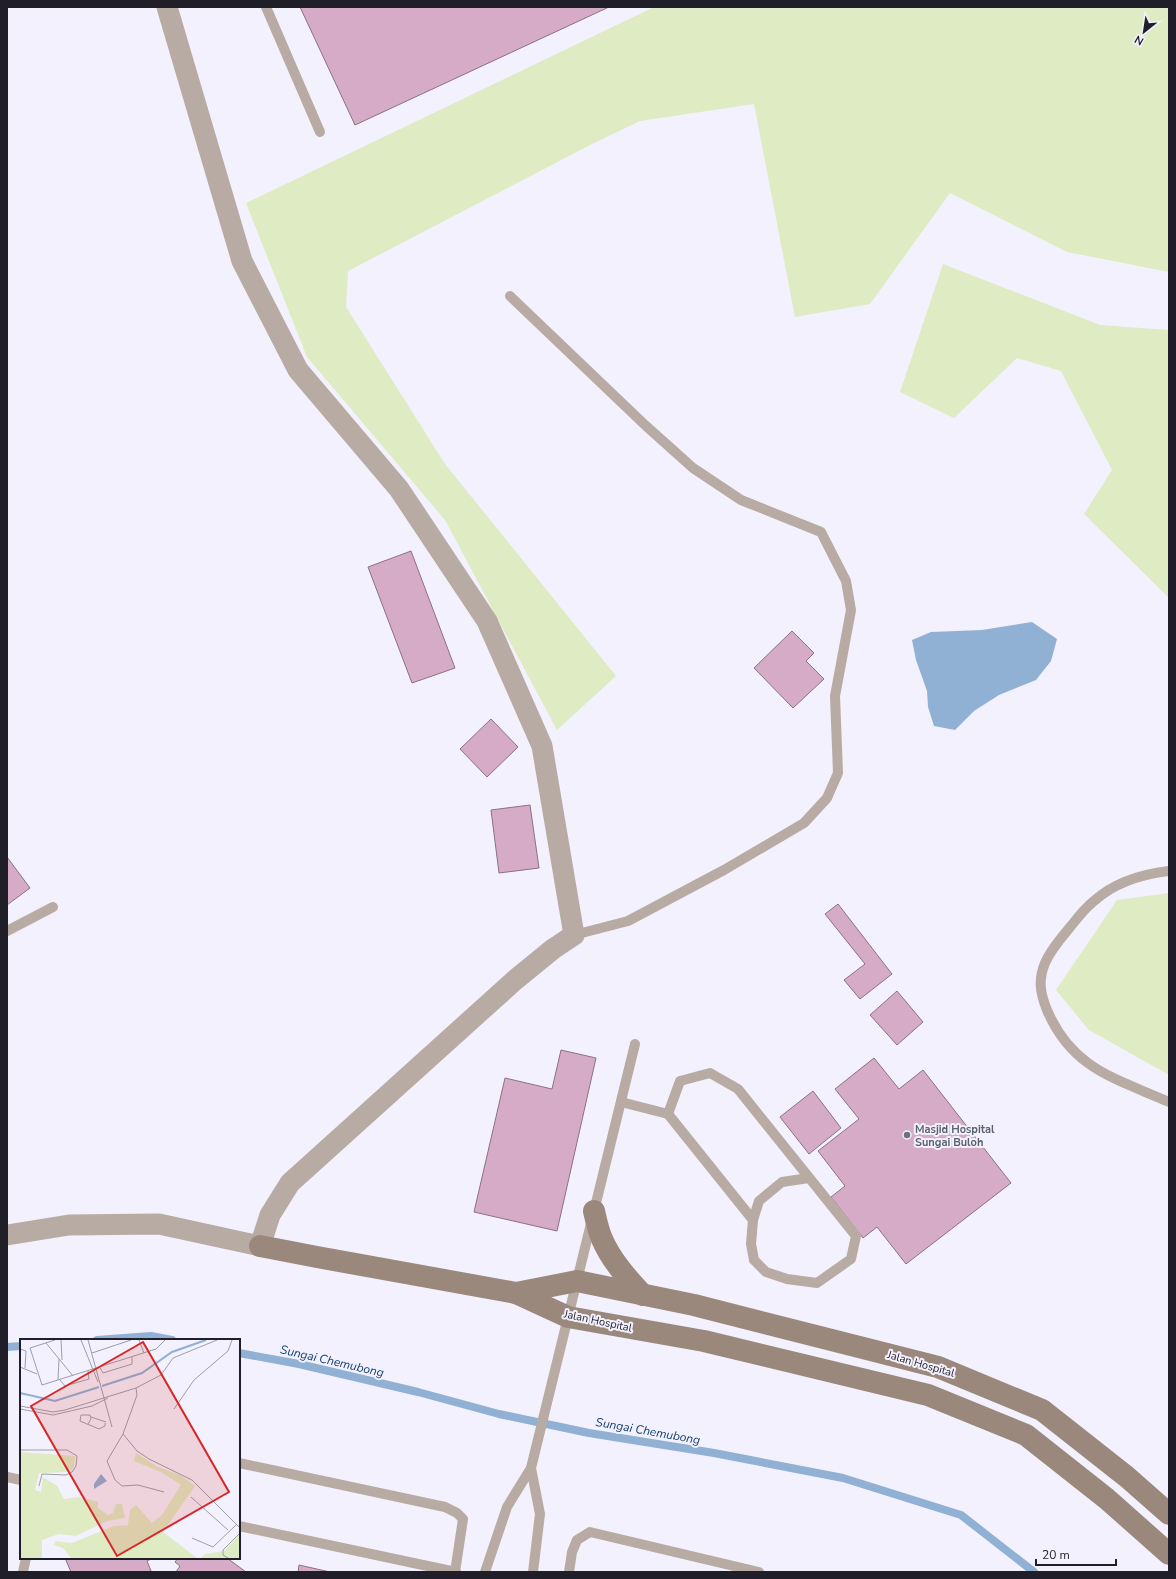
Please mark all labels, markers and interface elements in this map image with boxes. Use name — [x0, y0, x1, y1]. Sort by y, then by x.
north arrow — [1124, 12, 1164, 52]
text: N — [1132, 32, 1147, 49]
place label: Masjid Hospital Sungai Buloh — [915, 1122, 995, 1150]
marker: Masjid Hospital Sungai Buloh — [902, 1130, 912, 1140]
street label: Jalan Hospital — [562, 1306, 634, 1336]
inset map — [20, 1339, 240, 1559]
water label: Sungai Chemubong — [279, 1341, 385, 1381]
street label: Jalan Hospital — [885, 1347, 957, 1381]
water label: Sungai Chemubong — [594, 1414, 702, 1448]
scale bar — [1036, 1541, 1116, 1567]
text: 20 m — [1042, 1547, 1070, 1563]

